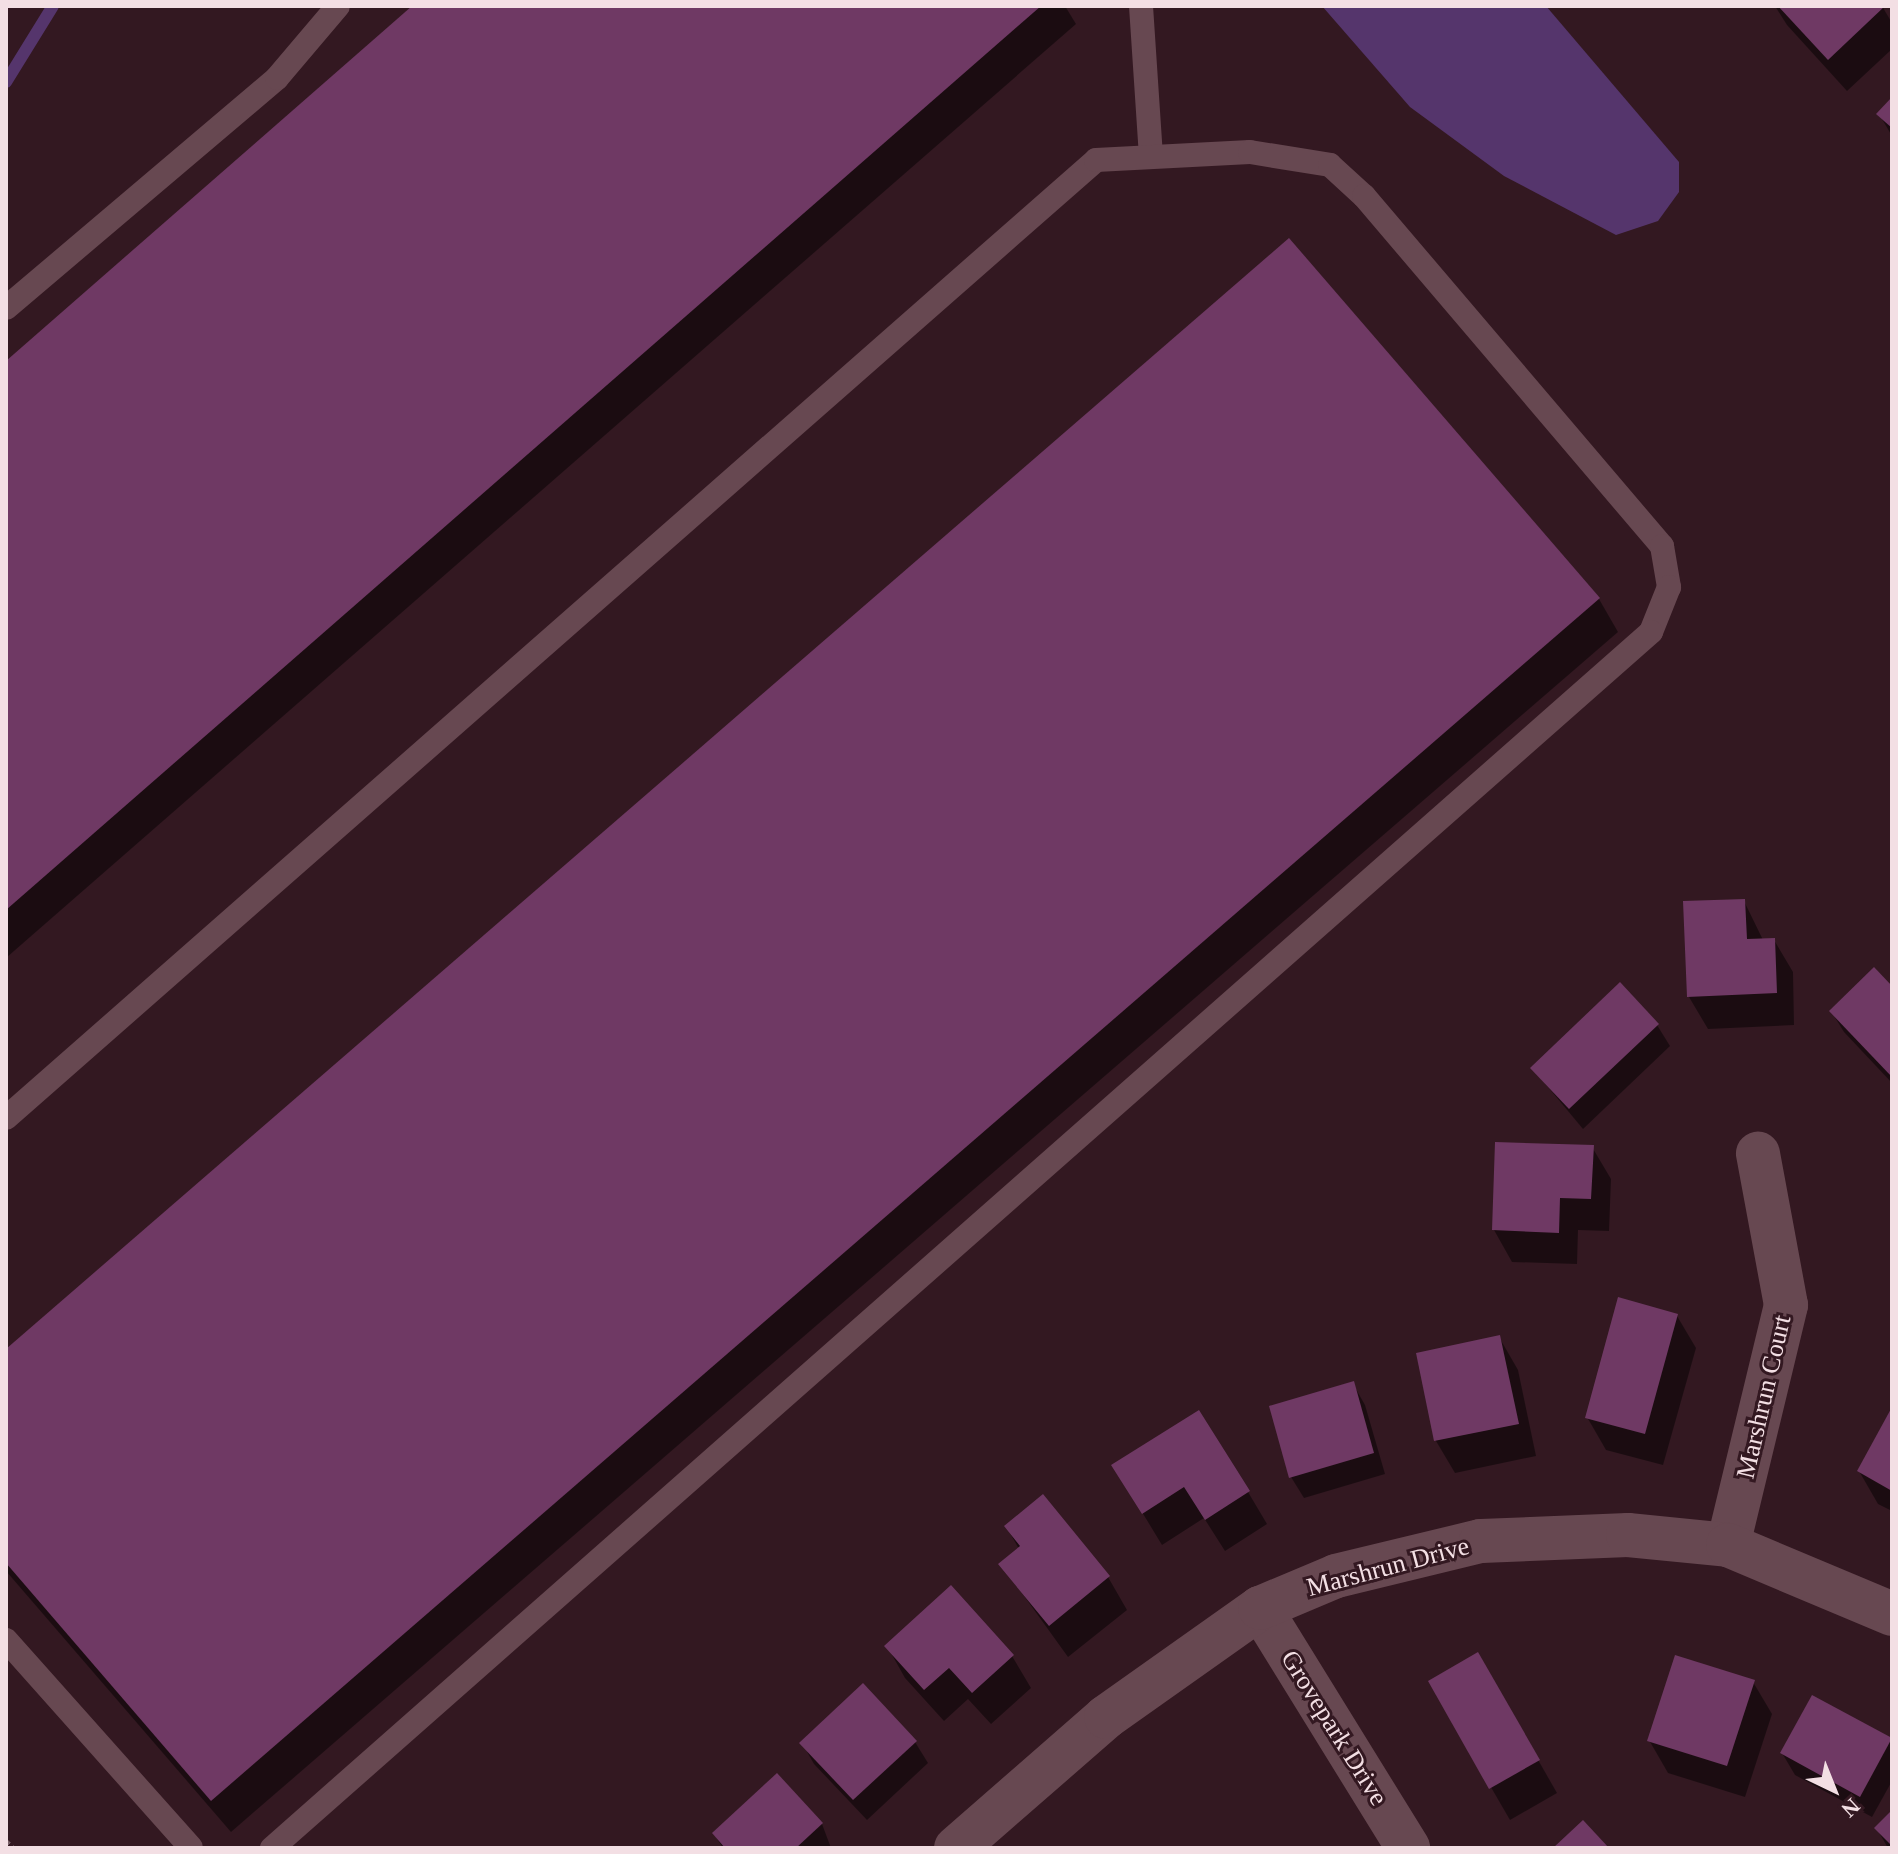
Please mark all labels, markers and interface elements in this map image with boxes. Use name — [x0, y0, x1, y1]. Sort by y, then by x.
street label: Marshrun Court — [1730, 1312, 1798, 1482]
street label: Marshrun Drive — [1303, 1530, 1473, 1604]
street label: Grovepark Drive — [1274, 1645, 1394, 1811]
north arrow — [1794, 1750, 1874, 1830]
text: N — [1836, 1793, 1865, 1822]

